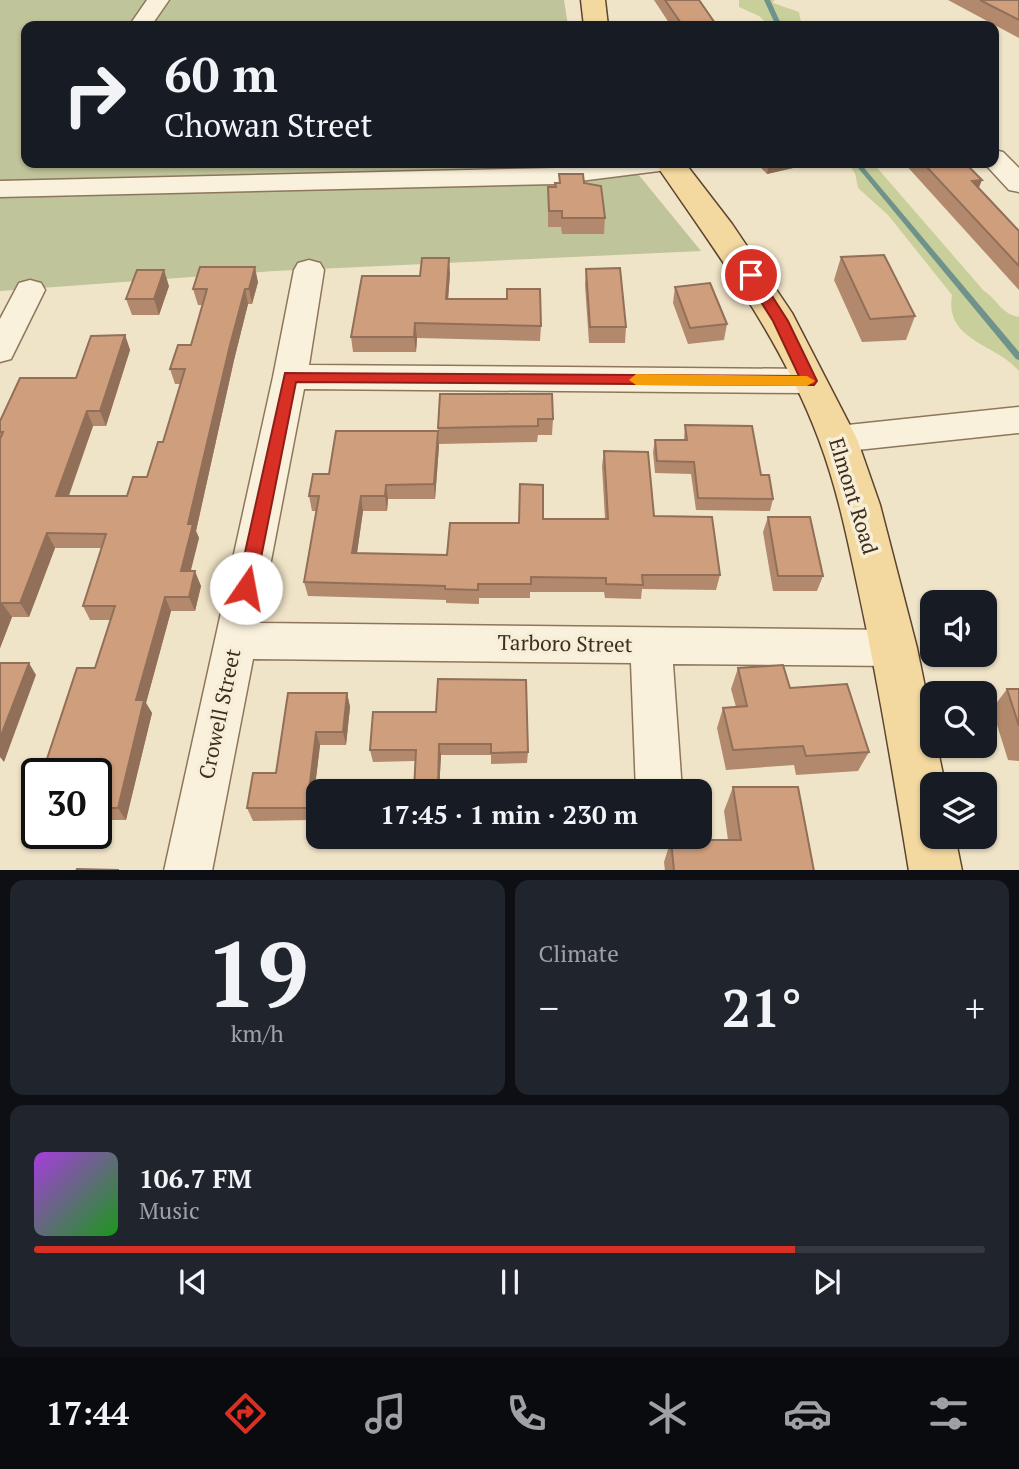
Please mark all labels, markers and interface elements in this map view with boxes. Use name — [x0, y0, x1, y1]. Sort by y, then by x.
text: 60 m — [164, 41, 278, 106]
icon: right — [49, 49, 140, 140]
text: Chowan Street — [164, 104, 372, 146]
pin — [721, 245, 781, 305]
icon: arrive — [732, 256, 770, 294]
street label: Elmont Road — [823, 434, 885, 558]
position arrow — [209, 551, 283, 625]
map controls — [920, 590, 997, 849]
button: sound — [920, 590, 997, 667]
street label: Tarboro Street — [497, 628, 633, 658]
street label: Crowell Street — [192, 646, 247, 781]
button: search — [920, 681, 997, 758]
speed limit sign: 30 — [21, 758, 112, 849]
button: layers — [920, 772, 997, 849]
text: 17:45 · 1 min · 230 m — [380, 797, 638, 831]
text: 19 — [206, 912, 309, 1033]
text: Climate — [539, 938, 619, 969]
text: 21° — [722, 973, 802, 1042]
text: − — [539, 983, 559, 1033]
text: + — [965, 983, 985, 1033]
text: km/h — [231, 1018, 284, 1049]
text: 106.7 FM — [139, 1161, 252, 1195]
text: Music — [139, 1195, 200, 1226]
icon: previous — [174, 1263, 212, 1301]
icon: pause — [491, 1263, 529, 1301]
icon: next — [808, 1263, 846, 1301]
icon: directions — [221, 1389, 270, 1438]
icon: music — [361, 1389, 410, 1438]
icon: phone — [502, 1389, 551, 1438]
icon: climate — [643, 1389, 692, 1438]
icon: car — [783, 1389, 832, 1438]
icon: filters — [924, 1389, 973, 1438]
text: 17:44 — [46, 1392, 129, 1434]

